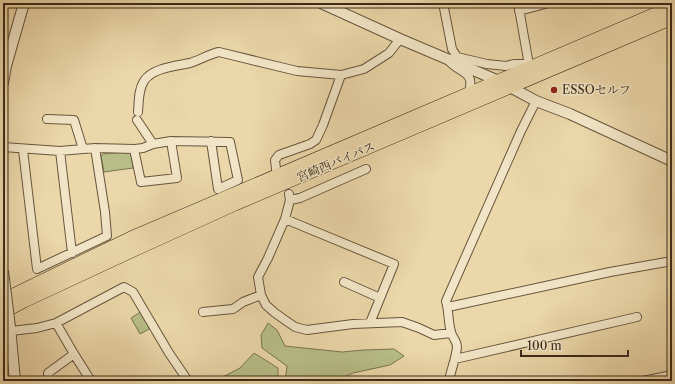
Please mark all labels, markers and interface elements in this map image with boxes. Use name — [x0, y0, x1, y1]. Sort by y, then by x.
place label: ESSOセルフ — [562, 82, 631, 97]
marker: ESSOセルフ — [549, 85, 559, 95]
street label: 宮崎西バイパス — [294, 138, 377, 185]
scale bar — [521, 332, 628, 358]
text: 100 m — [527, 338, 562, 353]

